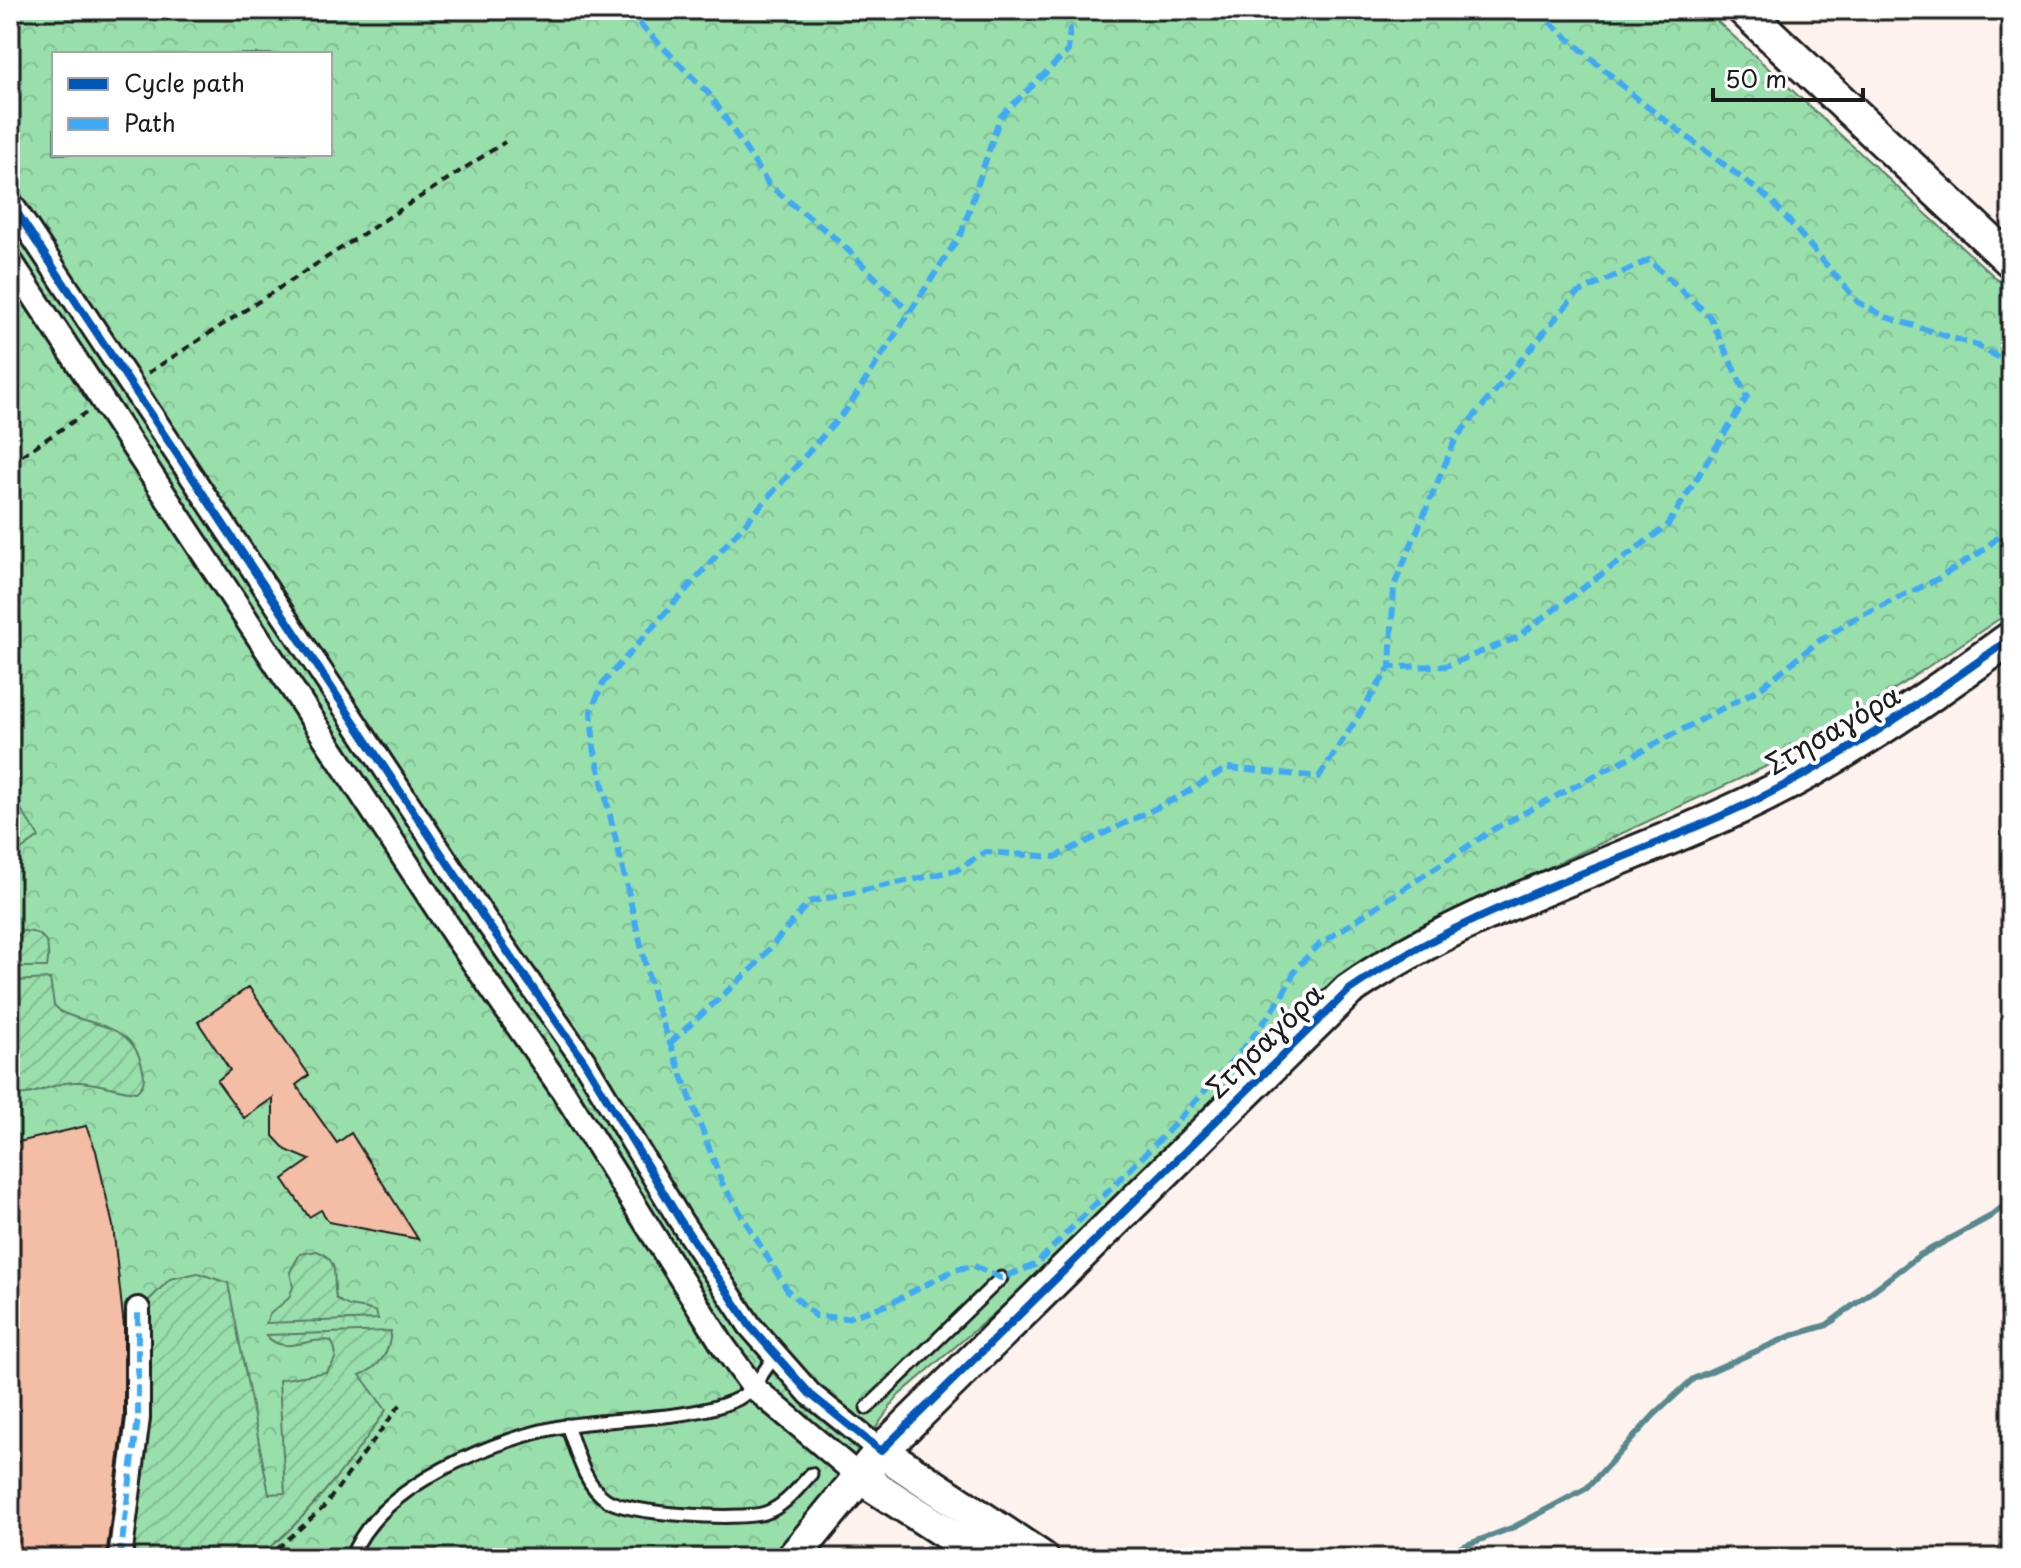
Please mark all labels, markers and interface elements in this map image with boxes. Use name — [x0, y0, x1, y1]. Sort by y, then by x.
legend — [52, 52, 332, 156]
scale bar — [1713, 52, 1863, 102]
text: 50 m — [1725, 60, 1787, 96]
text: Cycle path — [124, 64, 245, 100]
text: Path — [124, 104, 176, 140]
street label: Στησαγόρα — [1757, 673, 1908, 785]
street label: Στησαγόρα — [1195, 972, 1333, 1107]

